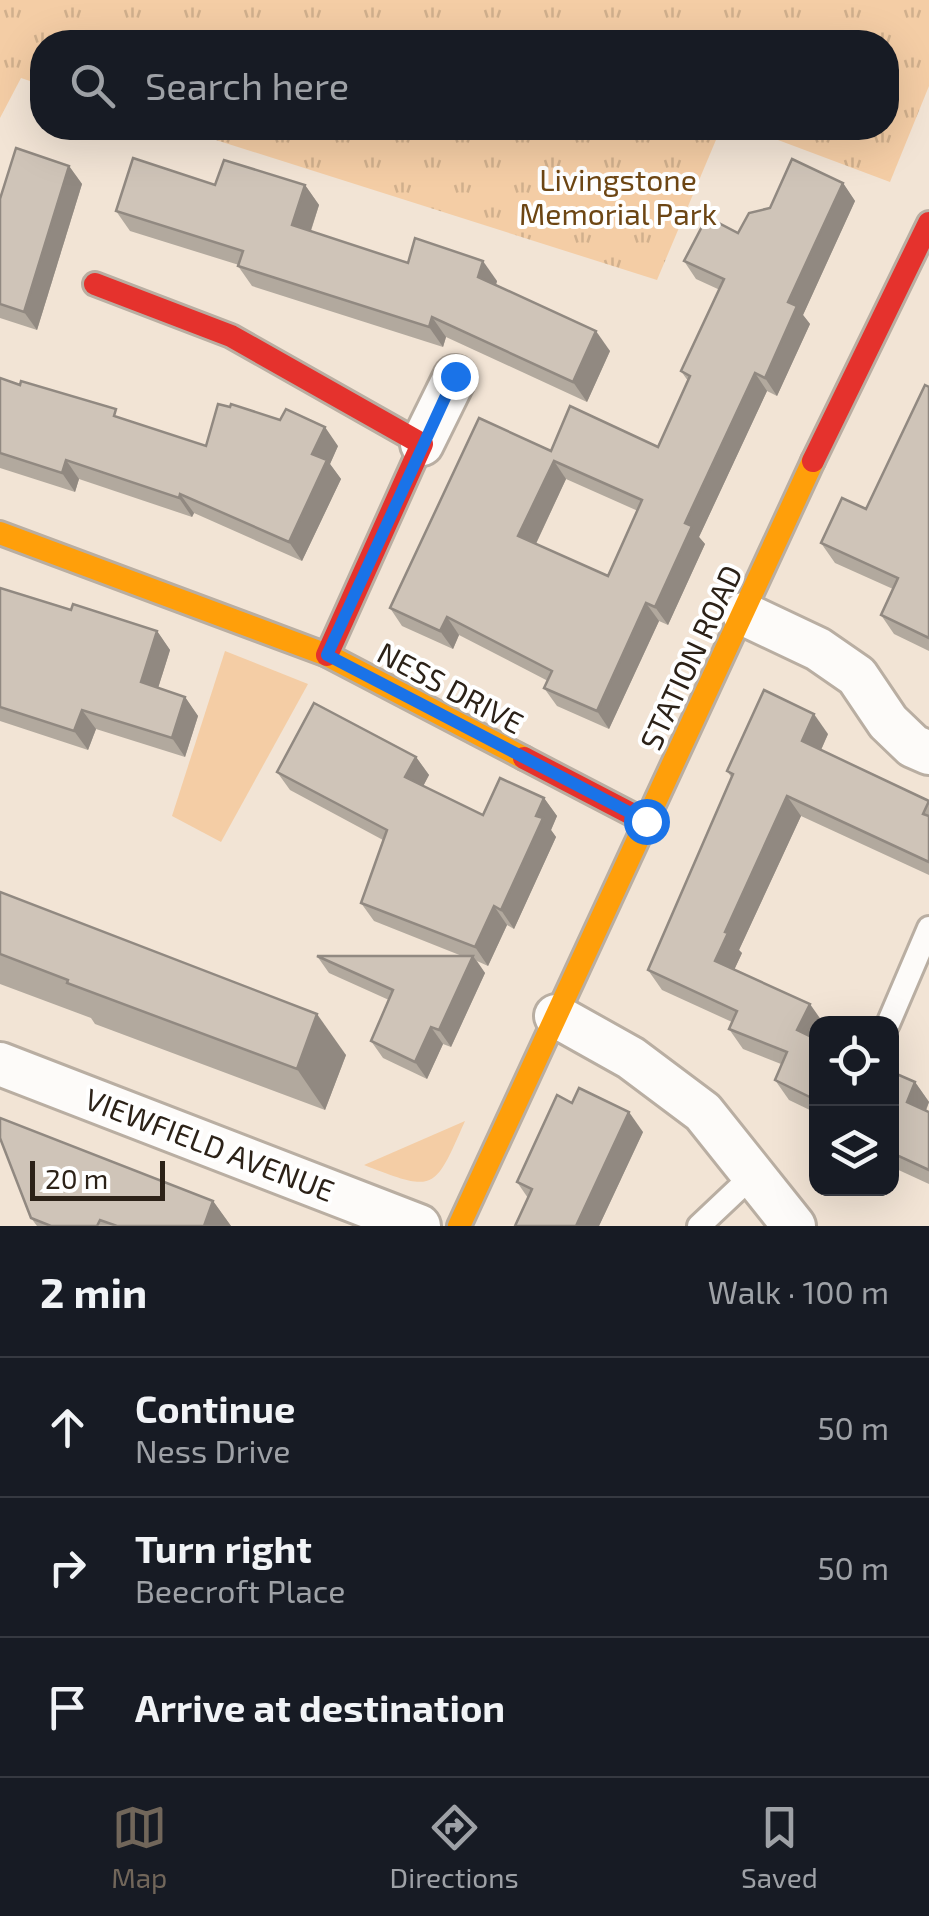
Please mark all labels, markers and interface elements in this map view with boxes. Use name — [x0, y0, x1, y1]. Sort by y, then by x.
search box — [30, 30, 899, 140]
icon: search — [65, 58, 120, 113]
text: Search here — [145, 62, 349, 108]
park label: Livingstone Memorial Park — [519, 161, 717, 231]
route end — [433, 354, 479, 400]
street label: STATION ROAD — [632, 559, 748, 755]
street label: NESS DRIVE — [372, 634, 530, 740]
route start — [624, 799, 670, 845]
map controls — [809, 1016, 899, 1196]
button: locate — [809, 1016, 899, 1106]
street label: VIEWFIELD AVENUE — [80, 1080, 340, 1208]
button: layers — [809, 1106, 899, 1196]
scale bar — [30, 1156, 165, 1200]
text: 20 m — [45, 1161, 108, 1195]
text: 2 min — [40, 1266, 147, 1316]
text: Walk · 100 m — [708, 1272, 889, 1310]
text: Continue — [135, 1385, 295, 1431]
icon: ahead — [40, 1400, 95, 1455]
text: 50 m — [817, 1408, 889, 1446]
text: Ness Drive — [135, 1431, 290, 1469]
text: Turn right — [135, 1525, 312, 1571]
icon: right — [40, 1540, 95, 1595]
text: 50 m — [817, 1548, 889, 1586]
text: Beecroft Place — [135, 1571, 345, 1609]
icon: arrive — [40, 1680, 95, 1735]
text: Arrive at destination — [135, 1684, 505, 1730]
tab: Map — [111, 1800, 167, 1894]
tab: Directions — [390, 1800, 519, 1894]
tab: Saved — [741, 1800, 818, 1894]

